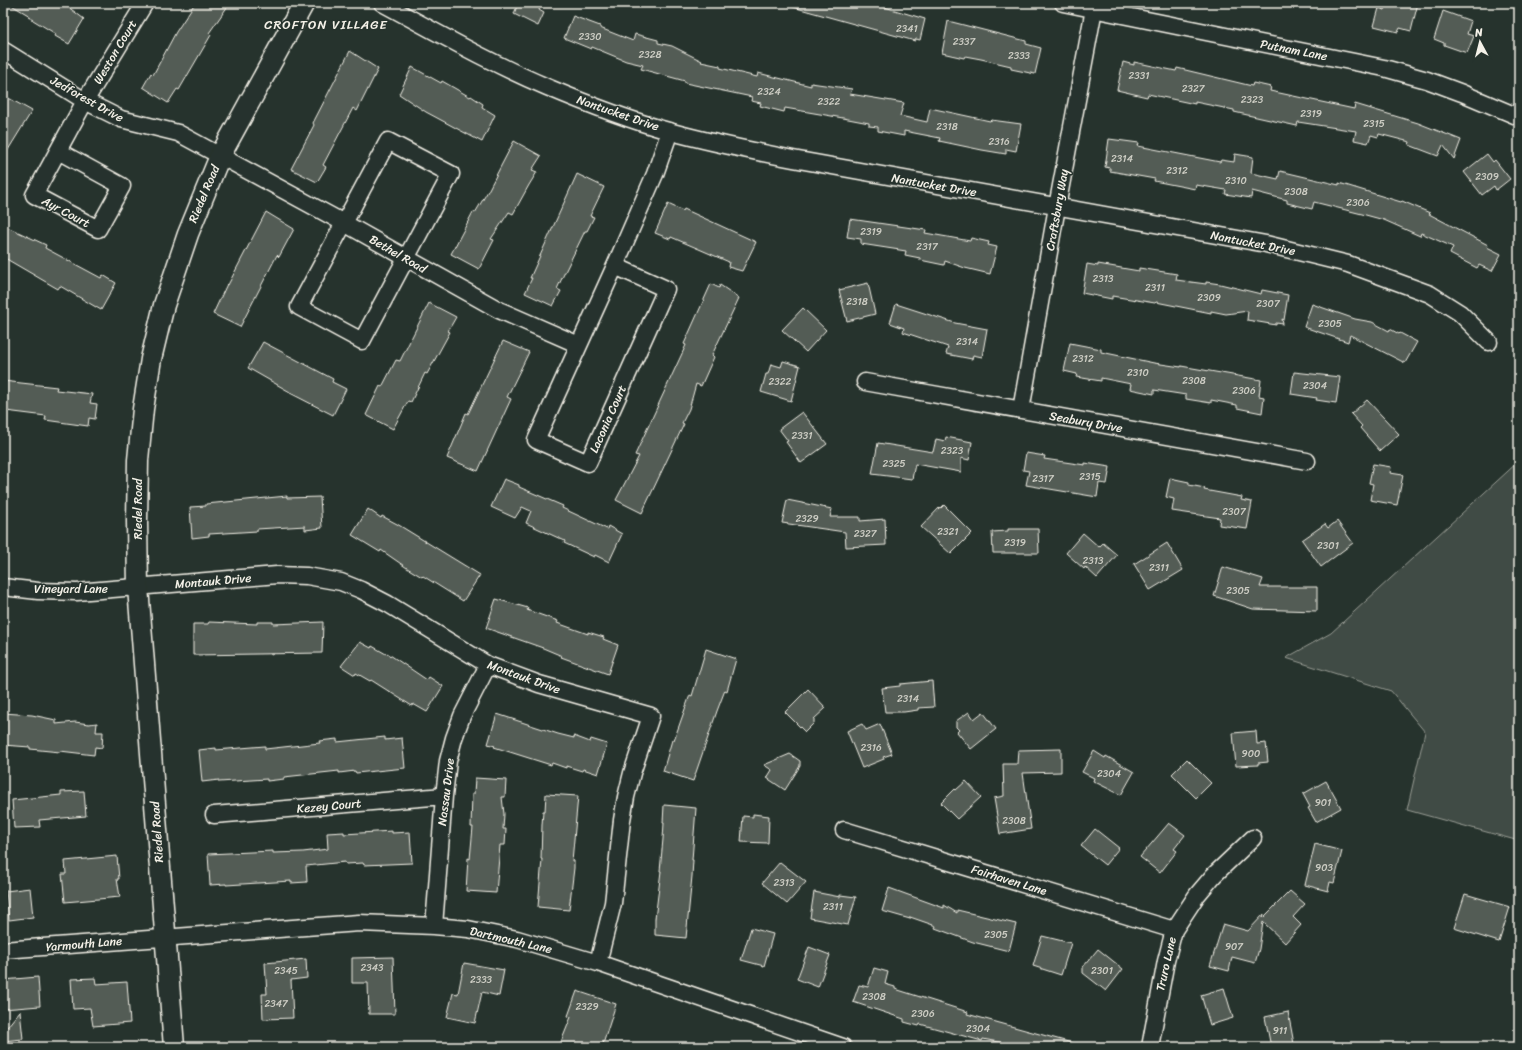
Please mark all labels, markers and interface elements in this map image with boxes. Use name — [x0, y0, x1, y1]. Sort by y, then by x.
district label: CROFTON VILLAGE — [264, 13, 388, 36]
street label: Weston Court — [87, 15, 143, 89]
house number: 2341 — [896, 20, 918, 38]
north arrow — [1460, 22, 1500, 62]
text: N — [1473, 23, 1484, 43]
house number: 2330 — [578, 28, 602, 46]
house number: 2337 — [953, 33, 977, 51]
street label: Putnam Lane — [1259, 33, 1329, 67]
house number: 2328 — [638, 46, 662, 64]
house number: 2333 — [1008, 47, 1031, 65]
house number: 2331 — [1128, 67, 1150, 85]
street label: Jedforest Drive — [45, 69, 128, 128]
house number: 2327 — [1182, 80, 1206, 98]
house number: 2324 — [757, 83, 781, 101]
street label: Nantucket Drive — [574, 89, 662, 137]
house number: 2323 — [1241, 91, 1264, 109]
house number: 2322 — [818, 93, 841, 111]
house number: 2319 — [1300, 105, 1322, 123]
house number: 2315 — [1363, 115, 1385, 133]
house number: 2318 — [936, 118, 958, 136]
house number: 2316 — [988, 133, 1010, 151]
house number: 2314 — [1111, 150, 1133, 168]
street label: Riedel Road — [182, 161, 226, 226]
house number: 2312 — [1166, 162, 1188, 180]
street label: Nantucket Drive — [890, 167, 978, 203]
street label: Craftsbury Way — [1039, 167, 1075, 253]
house number: 2309 — [1475, 168, 1499, 186]
house number: 2310 — [1225, 172, 1247, 190]
house number: 2308 — [1284, 183, 1308, 201]
street label: Ayr Court — [37, 190, 94, 234]
house number: 2306 — [1346, 194, 1370, 212]
house number: 2319 — [860, 223, 882, 241]
street label: Nantucket Drive — [1209, 224, 1297, 262]
street label: Bethel Road — [365, 229, 432, 280]
house number: 2317 — [916, 238, 939, 256]
house number: 2313 — [1092, 270, 1114, 288]
house number: 2311 — [1145, 279, 1165, 297]
house number: 2309 — [1197, 289, 1221, 307]
house number: 2318 — [846, 293, 868, 311]
house number: 2307 — [1256, 295, 1281, 313]
house number: 2305 — [1318, 315, 1342, 333]
house number: 2314 — [956, 333, 978, 351]
house number: 2312 — [1072, 350, 1094, 368]
house number: 2310 — [1127, 364, 1149, 382]
house number: 2308 — [1182, 372, 1206, 390]
house number: 2322 — [769, 373, 792, 391]
house number: 2304 — [1303, 377, 1327, 395]
street label: Laconia Court — [583, 381, 633, 457]
house number: 2306 — [1232, 382, 1256, 400]
street label: Seabury Drive — [1048, 405, 1124, 439]
house number: 2331 — [791, 427, 813, 445]
house number: 2323 — [941, 442, 964, 460]
house number: 2325 — [882, 455, 906, 473]
house number: 2315 — [1079, 468, 1101, 486]
house number: 2317 — [1032, 470, 1055, 488]
street label: Riedel Road — [127, 478, 149, 540]
house number: 2307 — [1222, 503, 1247, 521]
house number: 2329 — [795, 510, 819, 528]
house number: 2321 — [937, 523, 959, 541]
house number: 2327 — [854, 525, 878, 543]
house number: 2319 — [1004, 534, 1026, 552]
house number: 2301 — [1317, 537, 1339, 555]
house number: 2313 — [1082, 552, 1104, 570]
house number: 2311 — [1149, 559, 1169, 577]
street label: Montauk Drive — [174, 567, 252, 595]
street label: Vineyard Lane — [34, 578, 108, 600]
house number: 2305 — [1226, 582, 1250, 600]
street label: Montauk Drive — [484, 654, 564, 700]
house number: 2314 — [897, 690, 919, 708]
house number: 2316 — [860, 739, 882, 757]
house number: 900 — [1242, 745, 1260, 763]
street label: Nassau Drive — [431, 757, 461, 827]
house number: 2304 — [1097, 765, 1121, 783]
street label: Kezey Court — [296, 792, 362, 820]
house number: 901 — [1315, 794, 1331, 812]
street label: Riedel Road — [144, 800, 170, 863]
house number: 2308 — [1002, 812, 1026, 830]
street label: Fairhaven Lane — [968, 858, 1050, 902]
house number: 903 — [1315, 859, 1333, 877]
house number: 2313 — [773, 874, 795, 892]
house number: 2311 — [823, 898, 843, 916]
street label: Dartmouth Lane — [468, 920, 554, 960]
house number: 2305 — [984, 926, 1008, 944]
street label: Yarmouth Lane — [45, 930, 123, 958]
street label: Truro Lane — [1149, 935, 1183, 993]
house number: 907 — [1225, 938, 1244, 956]
house number: 2343 — [361, 959, 384, 977]
house number: 2345 — [274, 962, 298, 980]
house number: 2301 — [1091, 962, 1113, 980]
house number: 2333 — [470, 971, 493, 989]
house number: 2308 — [862, 988, 886, 1006]
house number: 2347 — [264, 995, 289, 1013]
house number: 2329 — [575, 998, 599, 1016]
house number: 2306 — [911, 1005, 935, 1023]
house number: 2304 — [966, 1020, 990, 1038]
house number: 911 — [1273, 1022, 1287, 1040]

